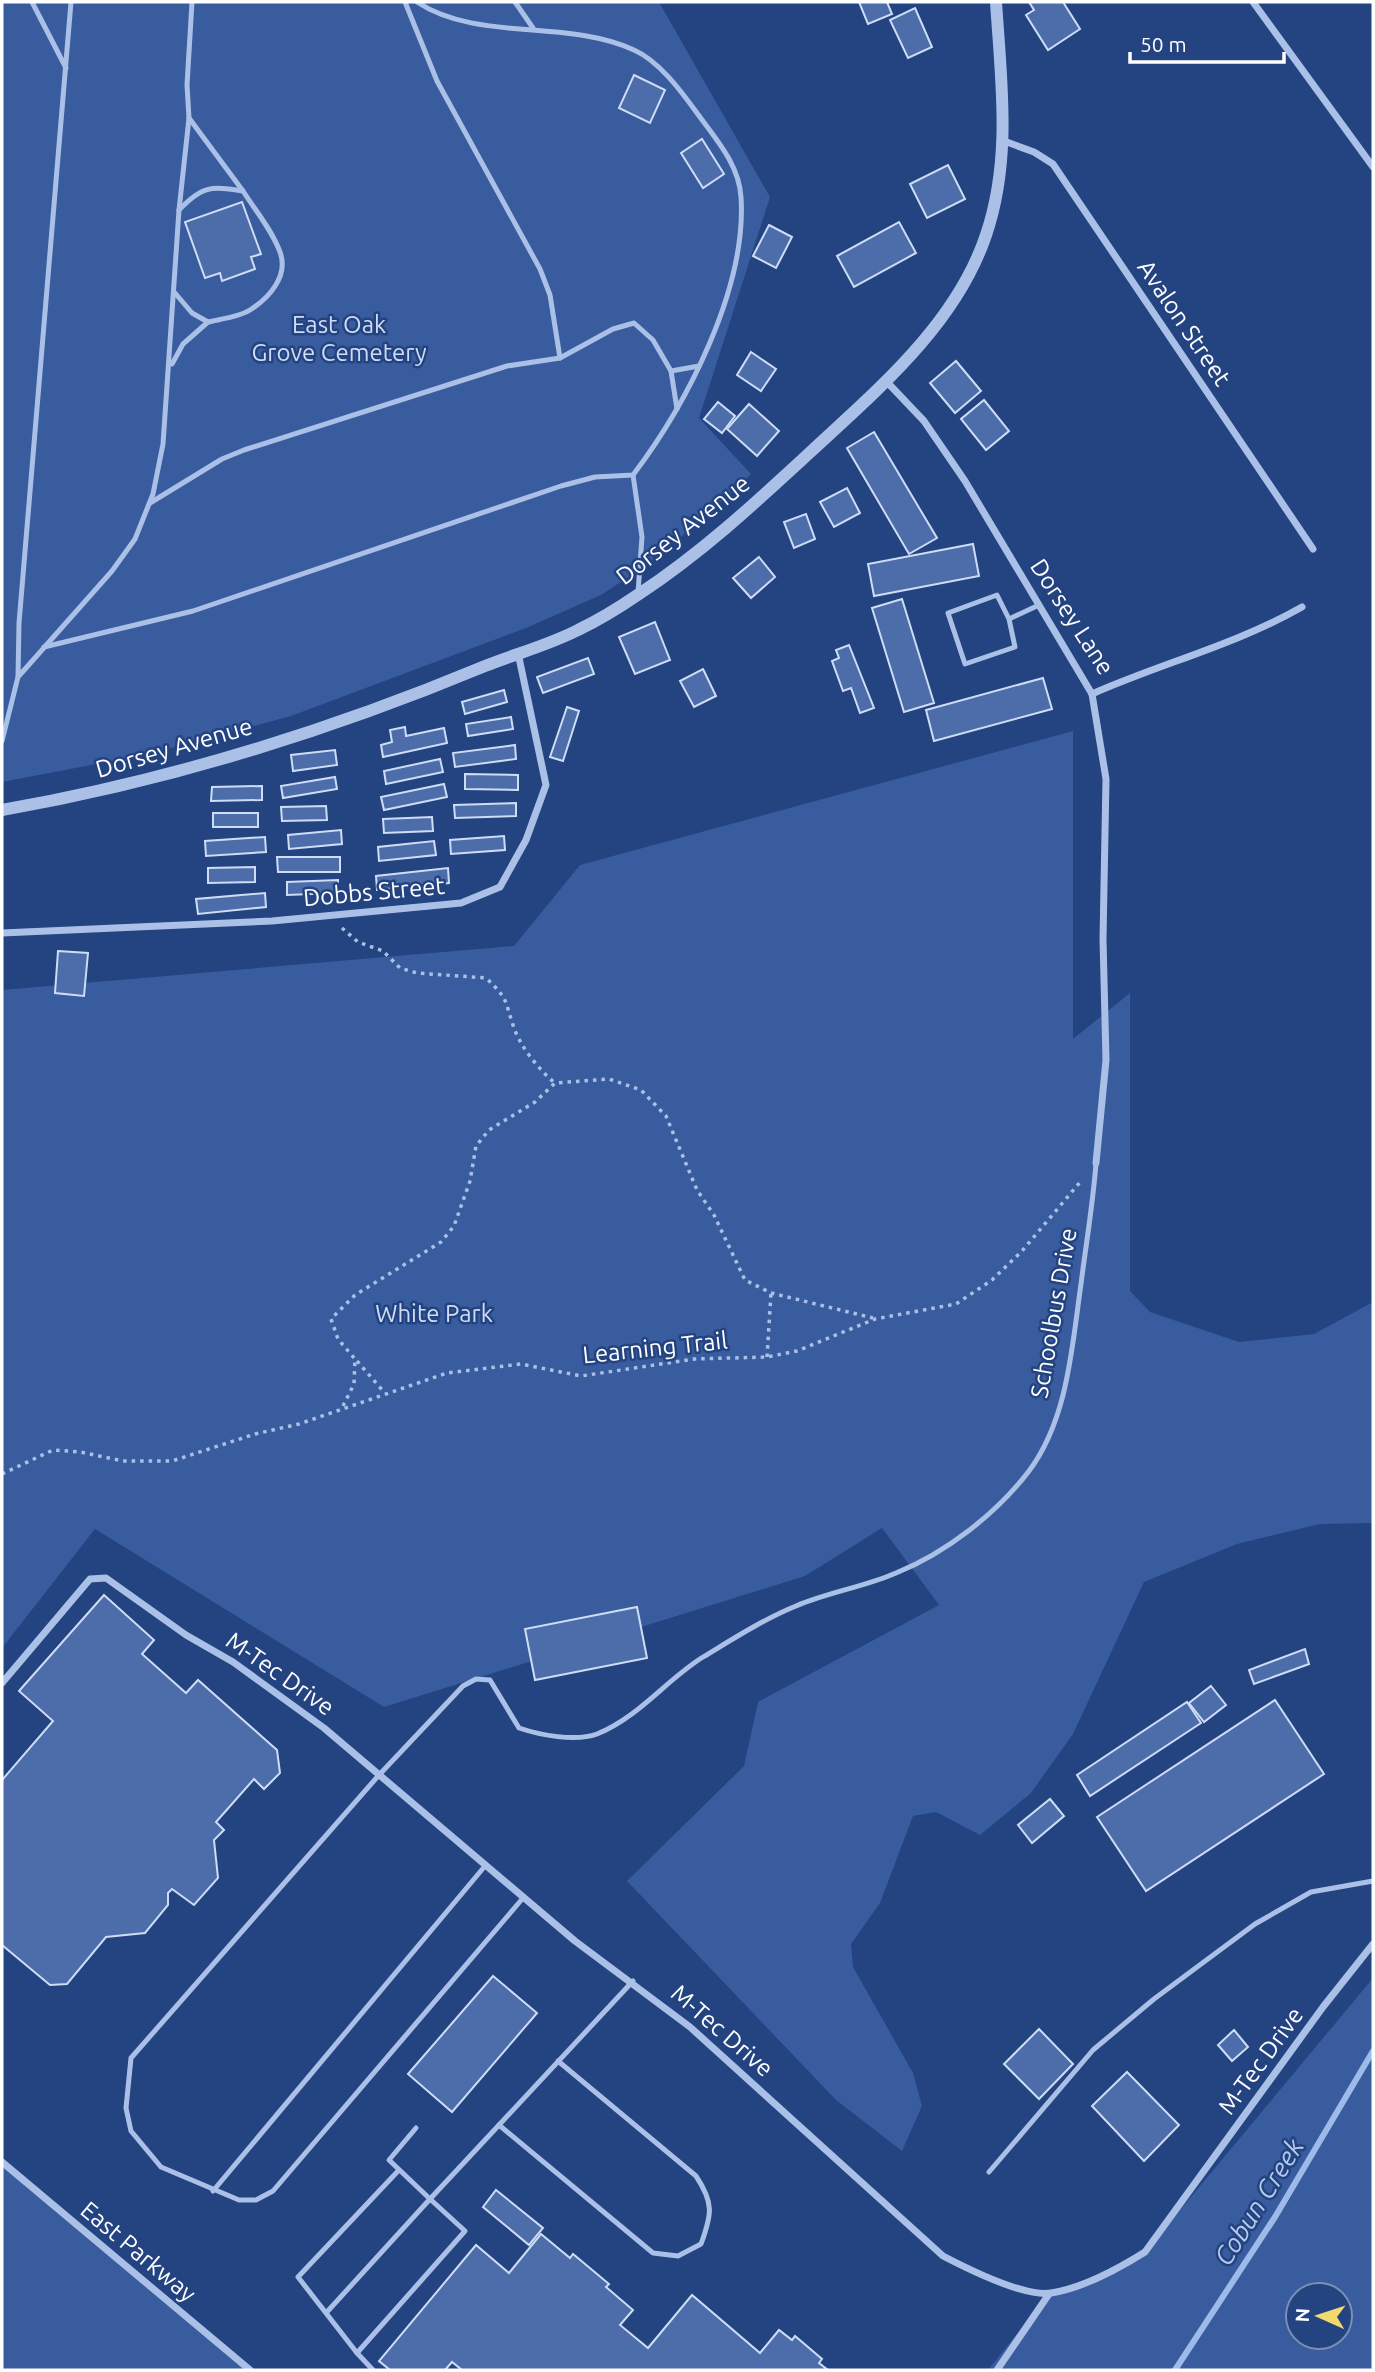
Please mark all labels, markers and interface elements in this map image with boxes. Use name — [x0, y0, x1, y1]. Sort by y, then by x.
scale bar — [1130, 21, 1284, 65]
text: 50 m — [1140, 32, 1187, 56]
street label: Avalon Street — [1132, 255, 1237, 391]
park label: East Oak Grove Cemetery — [251, 311, 427, 366]
street label: Dorsey Avenue — [611, 469, 755, 590]
street label: Dorsey Lane — [1025, 554, 1120, 680]
street label: Dorsey Avenue — [92, 712, 255, 783]
street label: Dobbs Street — [302, 872, 446, 911]
street label: Schoolbus Drive — [1025, 1226, 1082, 1400]
park label: White Park — [375, 1300, 493, 1327]
street label: Learning Trail — [581, 1326, 729, 1369]
street label: M-Tec Drive — [221, 1626, 339, 1721]
street label: M-Tec Drive — [666, 1979, 779, 2082]
street label: M-Tec Drive — [1213, 2002, 1308, 2119]
water label: Cobun Creek — [1208, 2132, 1309, 2271]
street label: East Parkway — [76, 2196, 201, 2308]
north arrow — [1284, 2281, 1354, 2351]
text: N — [1291, 2307, 1313, 2323]

